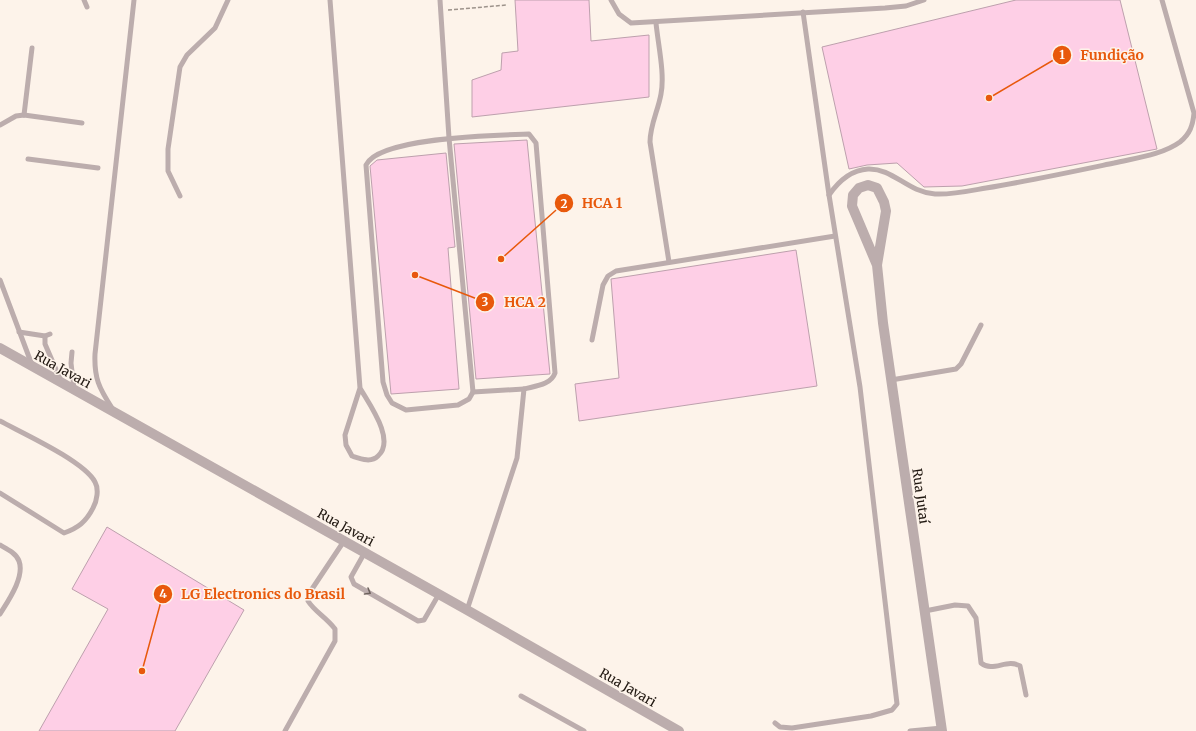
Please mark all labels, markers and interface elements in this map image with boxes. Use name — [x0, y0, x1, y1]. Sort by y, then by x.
callout: Fundição — [1052, 42, 1152, 68]
text: Fundição — [1080, 46, 1144, 64]
text: 1 — [1059, 47, 1065, 62]
callout: HCA 1 — [554, 190, 630, 216]
text: HCA 1 — [582, 194, 623, 212]
text: 2 — [560, 196, 568, 211]
callout: HCA 2 — [475, 289, 554, 315]
text: HCA 2 — [504, 293, 546, 311]
text: 3 — [482, 294, 489, 309]
street label: Rua Javari — [31, 347, 94, 392]
street label: Rua Jutaí — [908, 467, 933, 526]
street label: Rua Javari — [314, 505, 377, 550]
callout: LG Electronics do Brasil — [153, 581, 353, 607]
text: LG Electronics do Brasil — [181, 585, 345, 603]
text: 4 — [159, 586, 167, 601]
one-way arrow — [364, 588, 371, 595]
street label: Rua Javari — [596, 664, 659, 710]

